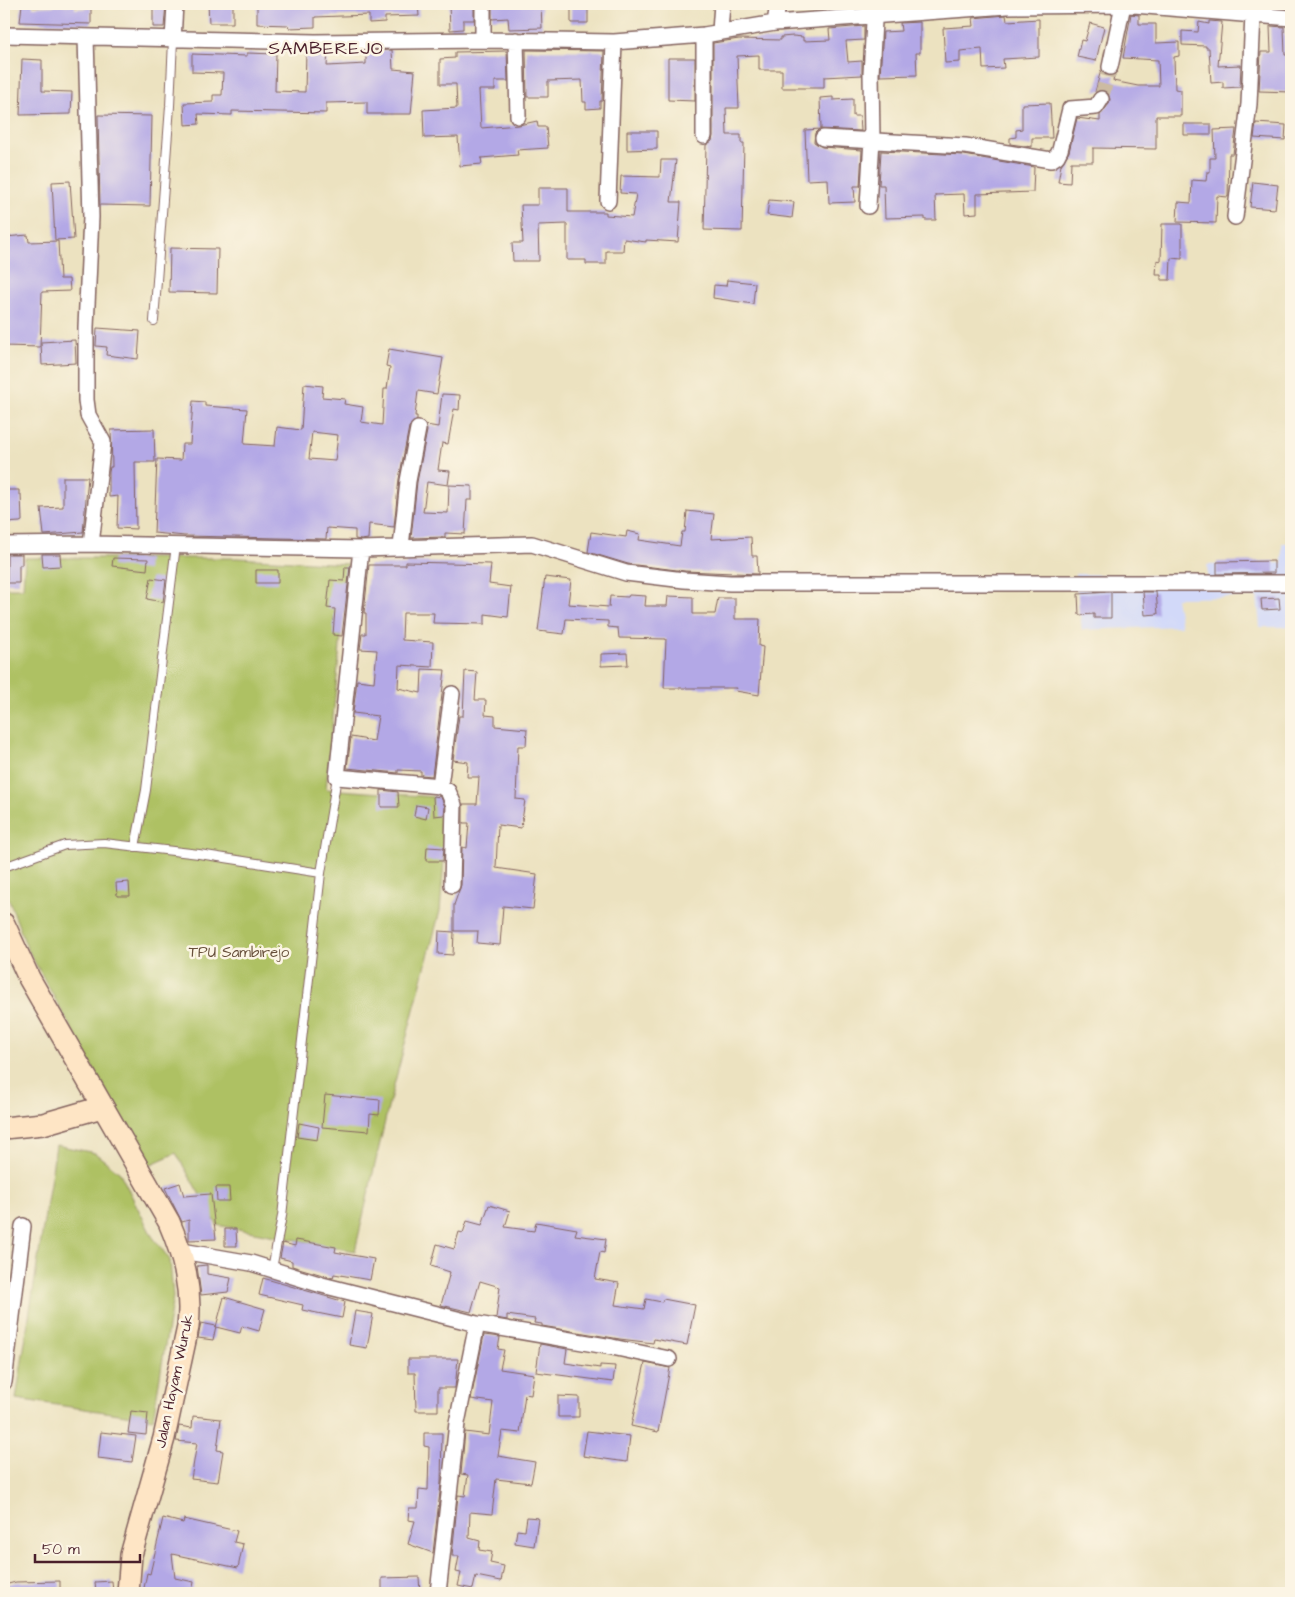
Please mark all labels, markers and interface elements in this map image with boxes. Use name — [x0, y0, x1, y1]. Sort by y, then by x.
district label: SAMBEREJO — [268, 36, 384, 61]
park label: TPU Sambirejo — [189, 942, 290, 963]
street label: Jalan Hayam Wuruk — [150, 1312, 200, 1450]
scale bar — [35, 1532, 140, 1564]
text: 50 m — [42, 1539, 80, 1560]

